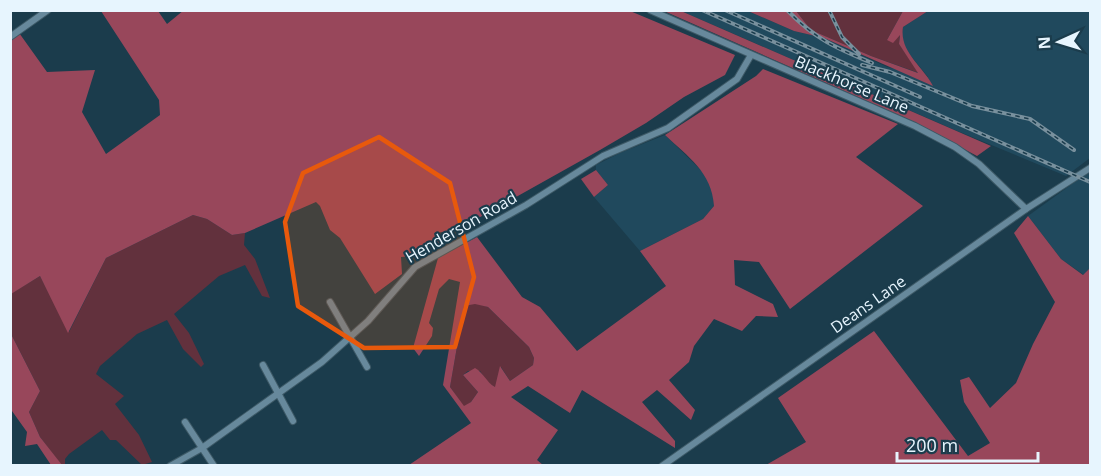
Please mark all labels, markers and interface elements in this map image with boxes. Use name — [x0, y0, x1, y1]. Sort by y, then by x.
north arrow — [1029, 12, 1089, 72]
text: N — [1033, 36, 1055, 50]
street label: Blackhorse Lane — [791, 50, 913, 118]
street label: Henderson Road — [401, 186, 521, 268]
street label: Deans Lane — [826, 270, 910, 338]
scale bar — [897, 425, 1038, 463]
text: 200 m — [906, 433, 958, 457]

